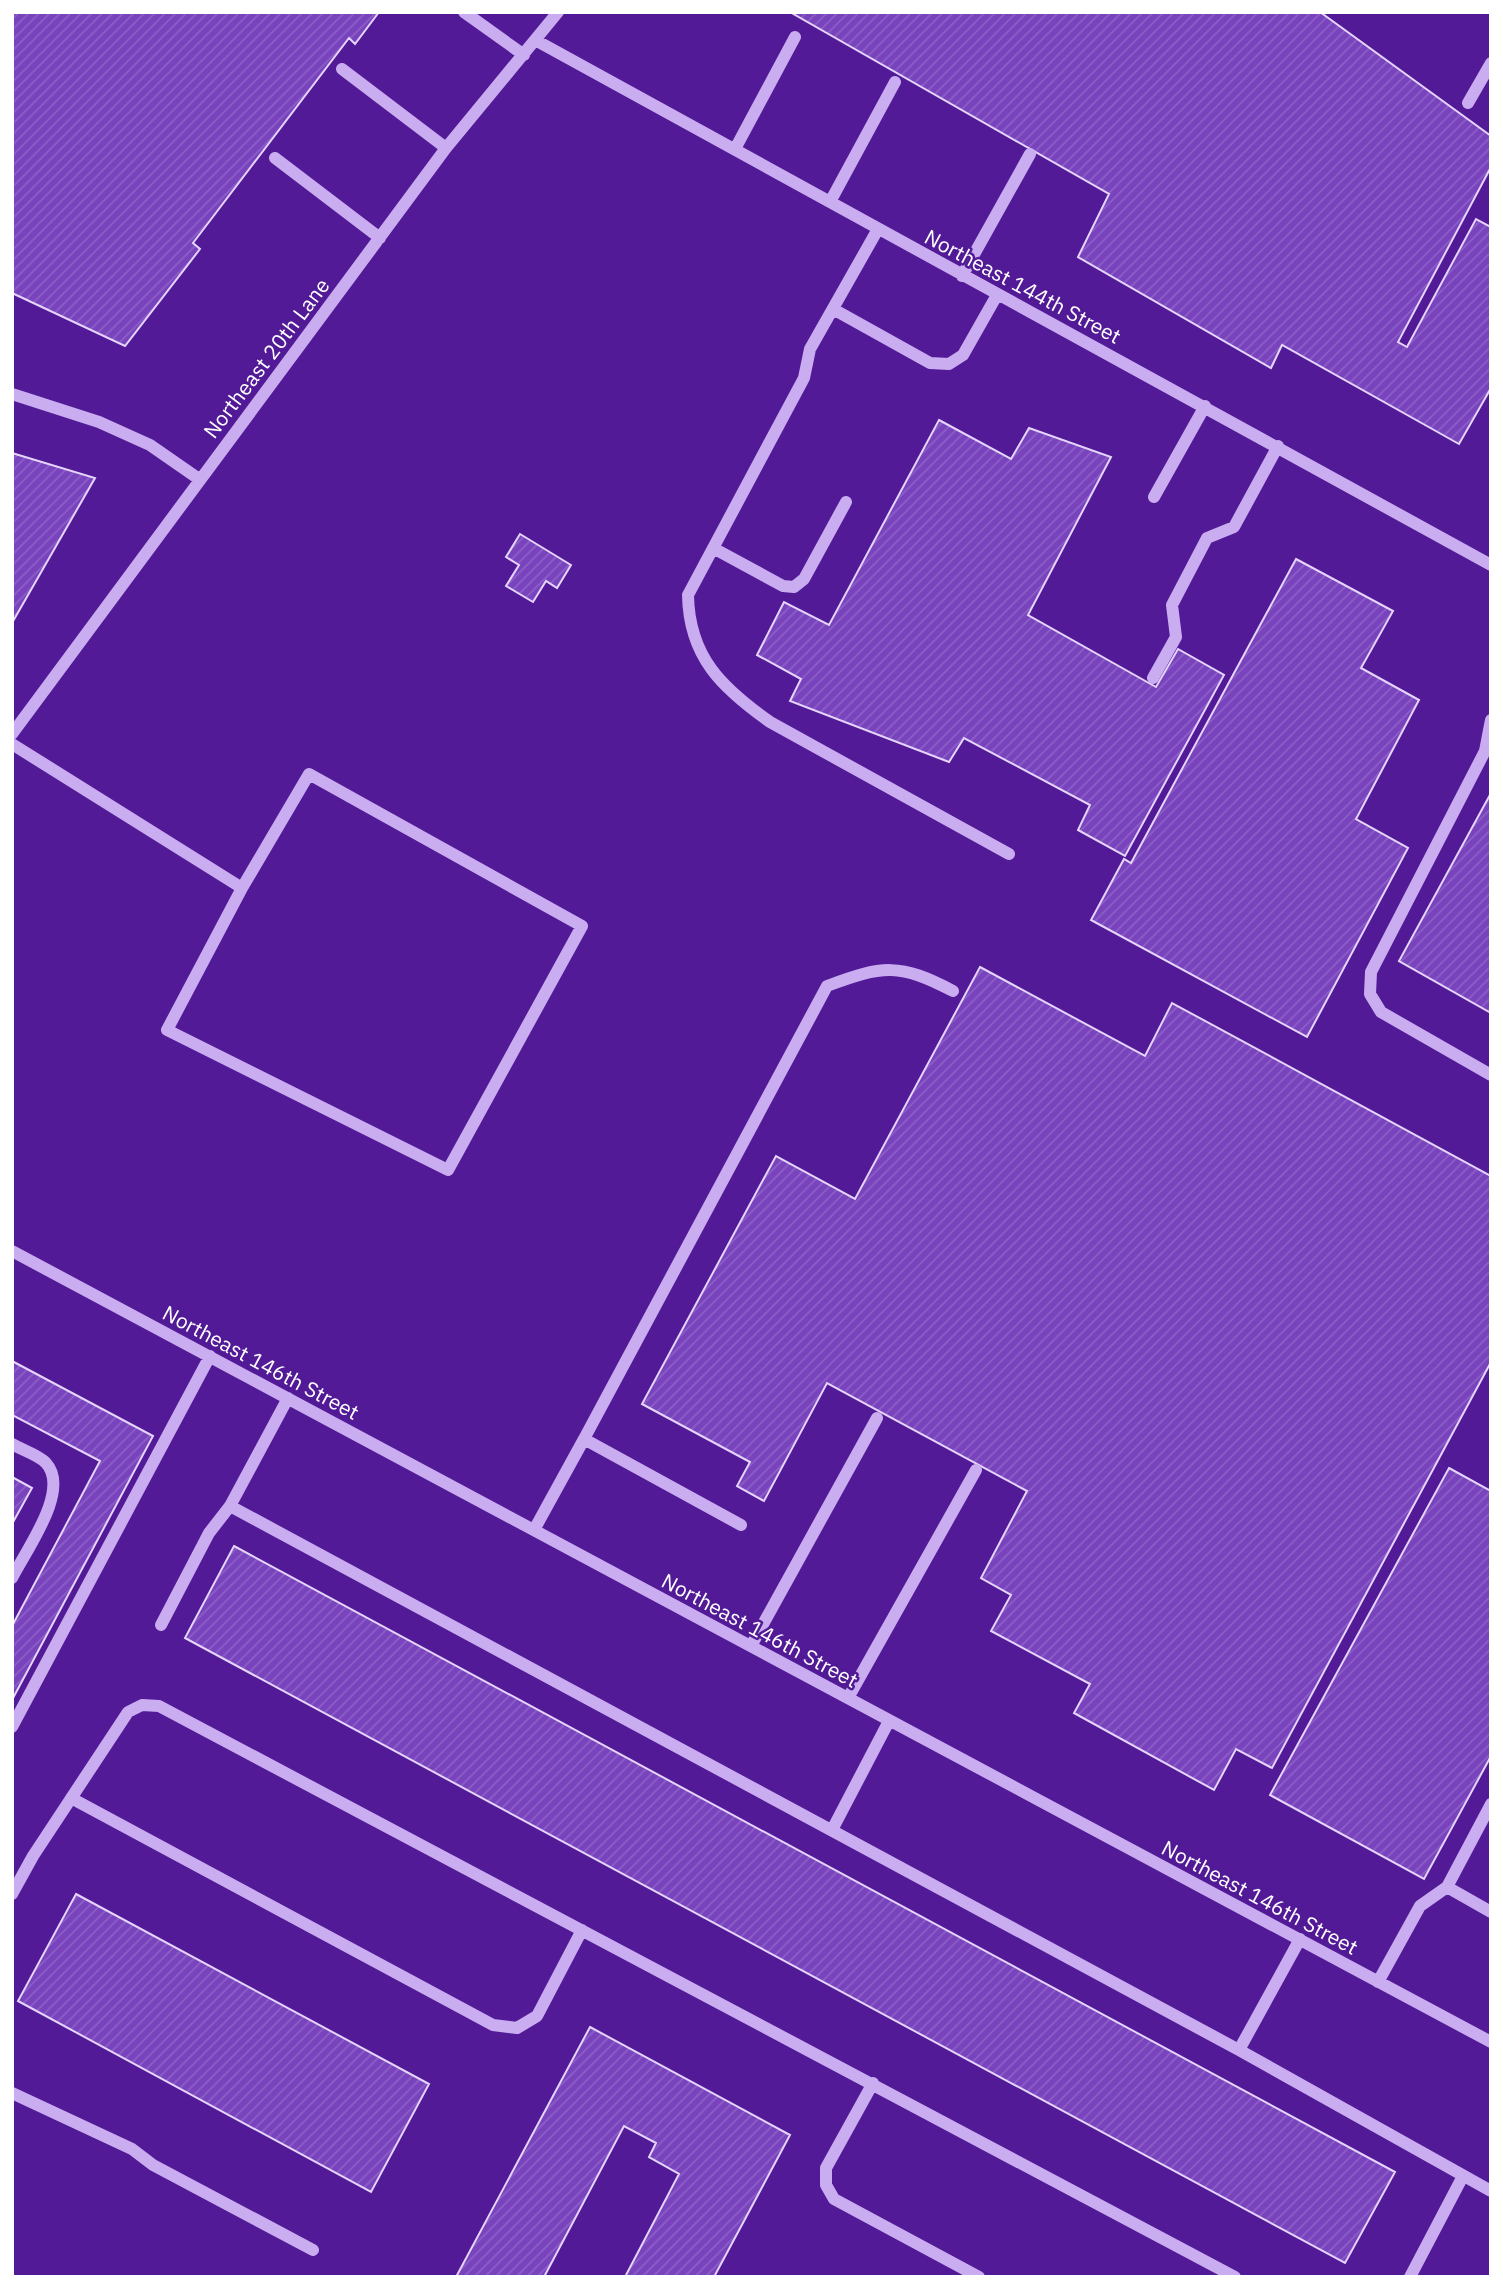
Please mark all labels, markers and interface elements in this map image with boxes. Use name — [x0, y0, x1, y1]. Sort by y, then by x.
street label: Northeast 144th Street — [920, 222, 1126, 350]
street label: Northeast 20th Lane — [197, 272, 335, 444]
street label: Northeast 146th Street — [158, 1298, 364, 1426]
street label: Northeast 146th Street — [657, 1566, 863, 1694]
street label: Northeast 146th Street — [1157, 1833, 1363, 1961]

